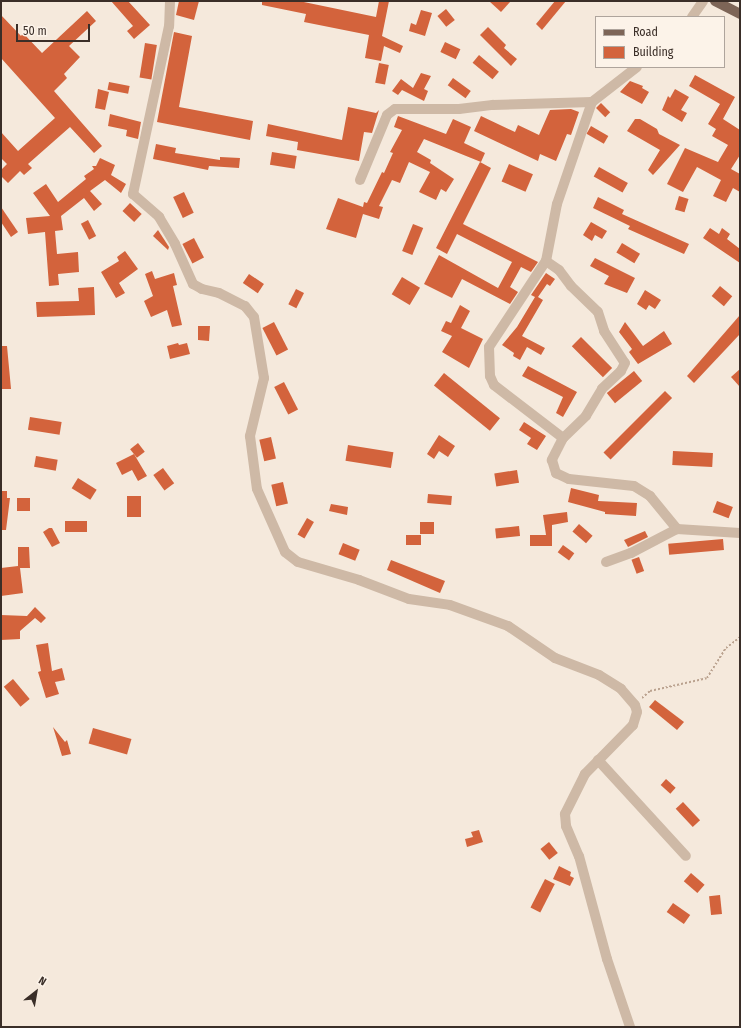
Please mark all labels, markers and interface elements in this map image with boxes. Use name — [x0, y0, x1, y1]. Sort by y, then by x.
scale bar — [18, 16, 92, 42]
legend — [595, 16, 725, 68]
text: 50 m — [23, 24, 47, 38]
text: Road — [633, 25, 658, 39]
text: Building — [633, 45, 673, 59]
north arrow — [16, 972, 56, 1012]
text: N — [36, 974, 49, 989]

